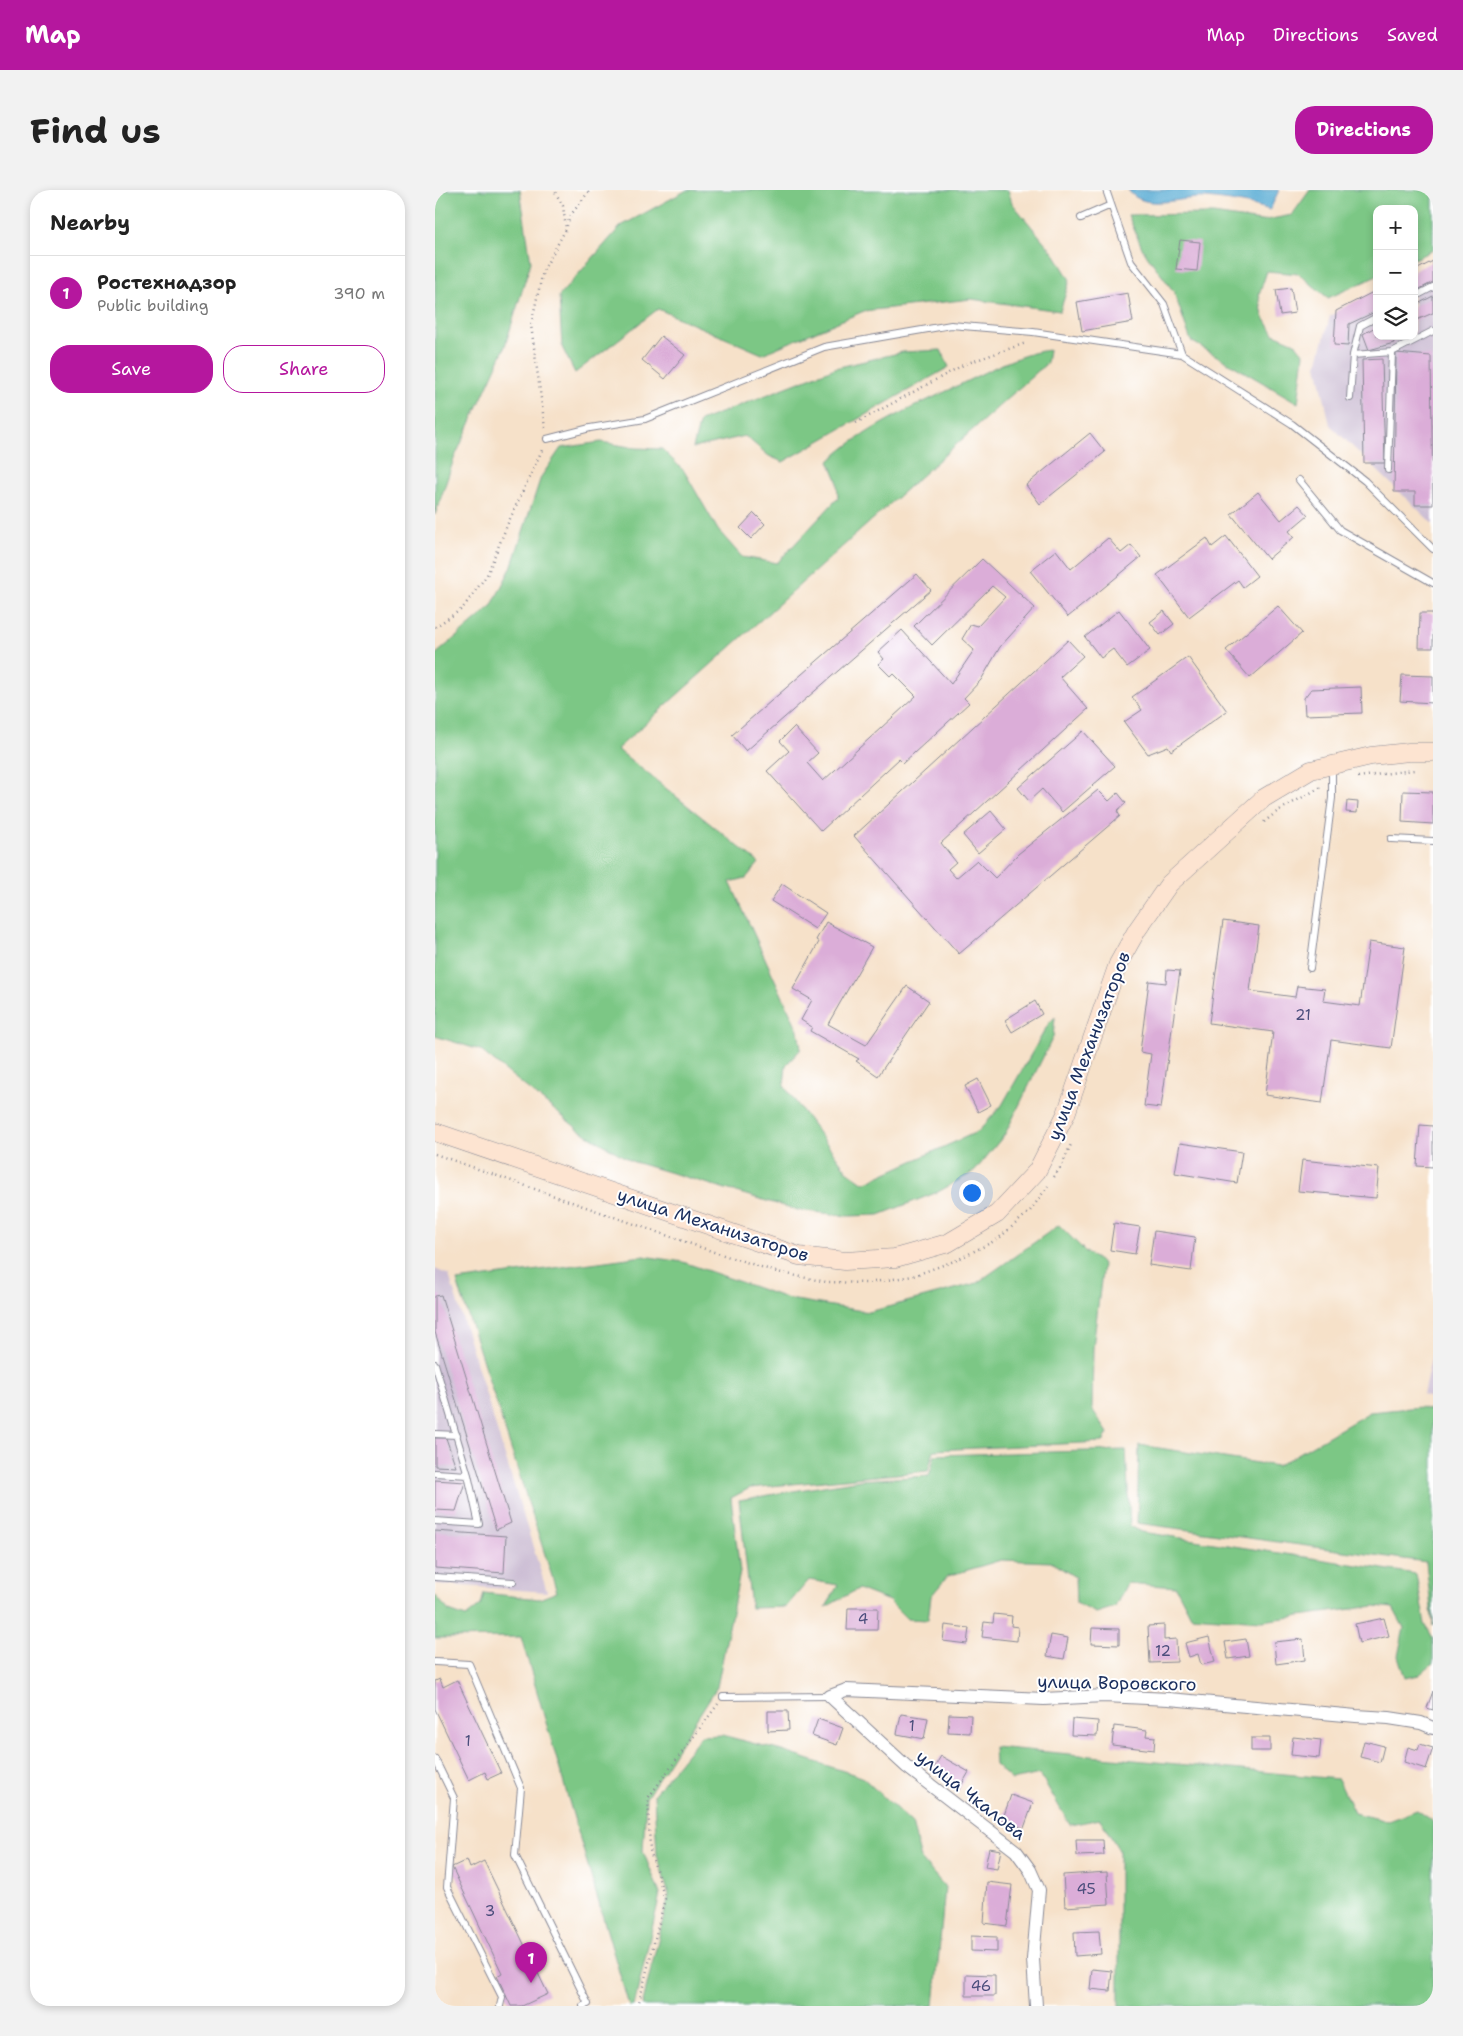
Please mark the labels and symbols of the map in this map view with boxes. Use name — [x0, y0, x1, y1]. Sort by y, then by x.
street label: улица Механизаторов — [1042, 948, 1136, 1144]
house number: 21 — [1295, 1005, 1311, 1025]
your location — [959, 1180, 985, 1206]
street label: улица Механизаторов — [614, 1183, 812, 1267]
house number: 4 — [858, 1609, 868, 1629]
house number: 12 — [1155, 1641, 1171, 1661]
street label: улица Воровского — [1037, 1670, 1197, 1696]
house number: 1 — [909, 1716, 915, 1736]
house number: 1 — [465, 1731, 471, 1751]
street label: улица Чкалова — [911, 1744, 1031, 1846]
house number: 45 — [1076, 1879, 1096, 1899]
house number: 3 — [485, 1901, 495, 1921]
pin: 1 — [515, 1942, 547, 1983]
house number: 46 — [971, 1976, 991, 1996]

